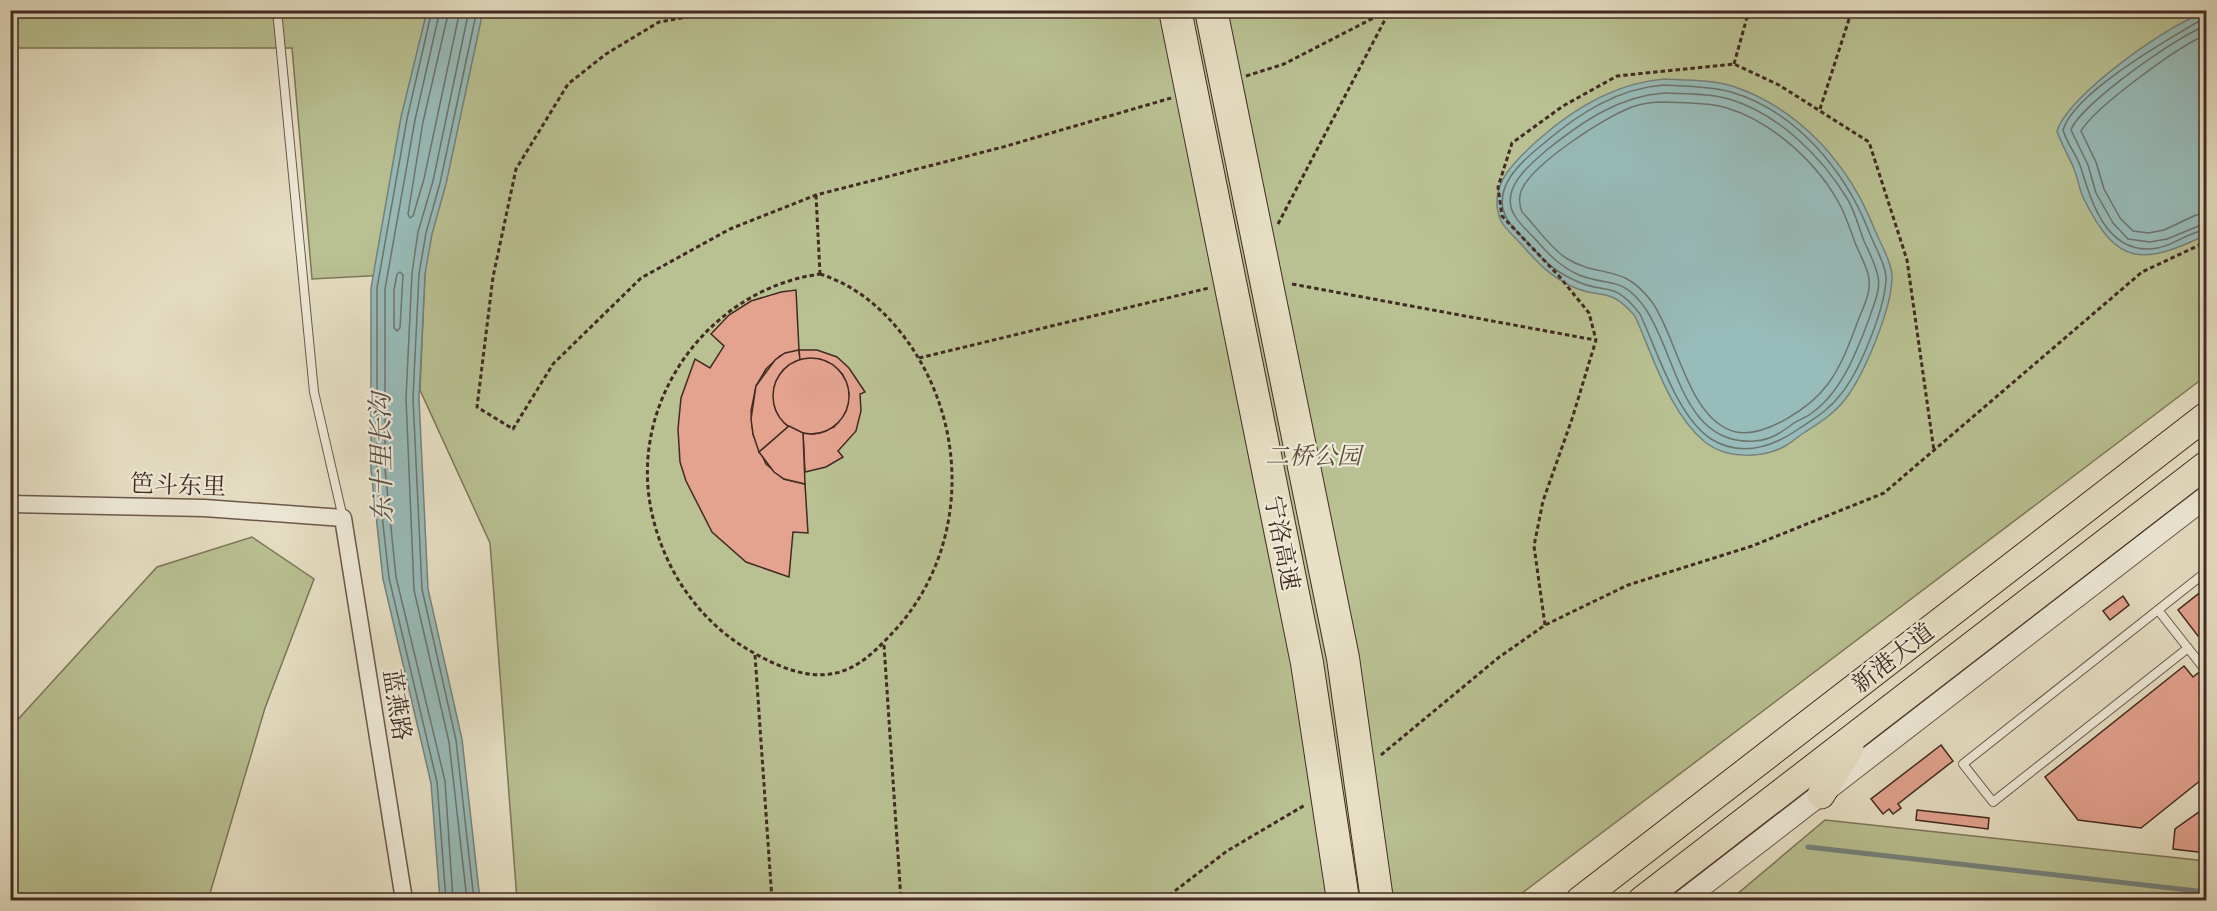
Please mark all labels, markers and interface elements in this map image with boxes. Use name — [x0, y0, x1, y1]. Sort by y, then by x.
water label: 东十里长沟 — [363, 389, 400, 523]
park label: 二桥公园 — [1265, 440, 1365, 472]
street label: 笆斗东里 — [129, 467, 227, 503]
street label: 宁洛高速 — [1257, 493, 1307, 593]
street label: 新港大道 — [1845, 616, 1941, 700]
street label: 蓝燕路 — [376, 667, 418, 743]

